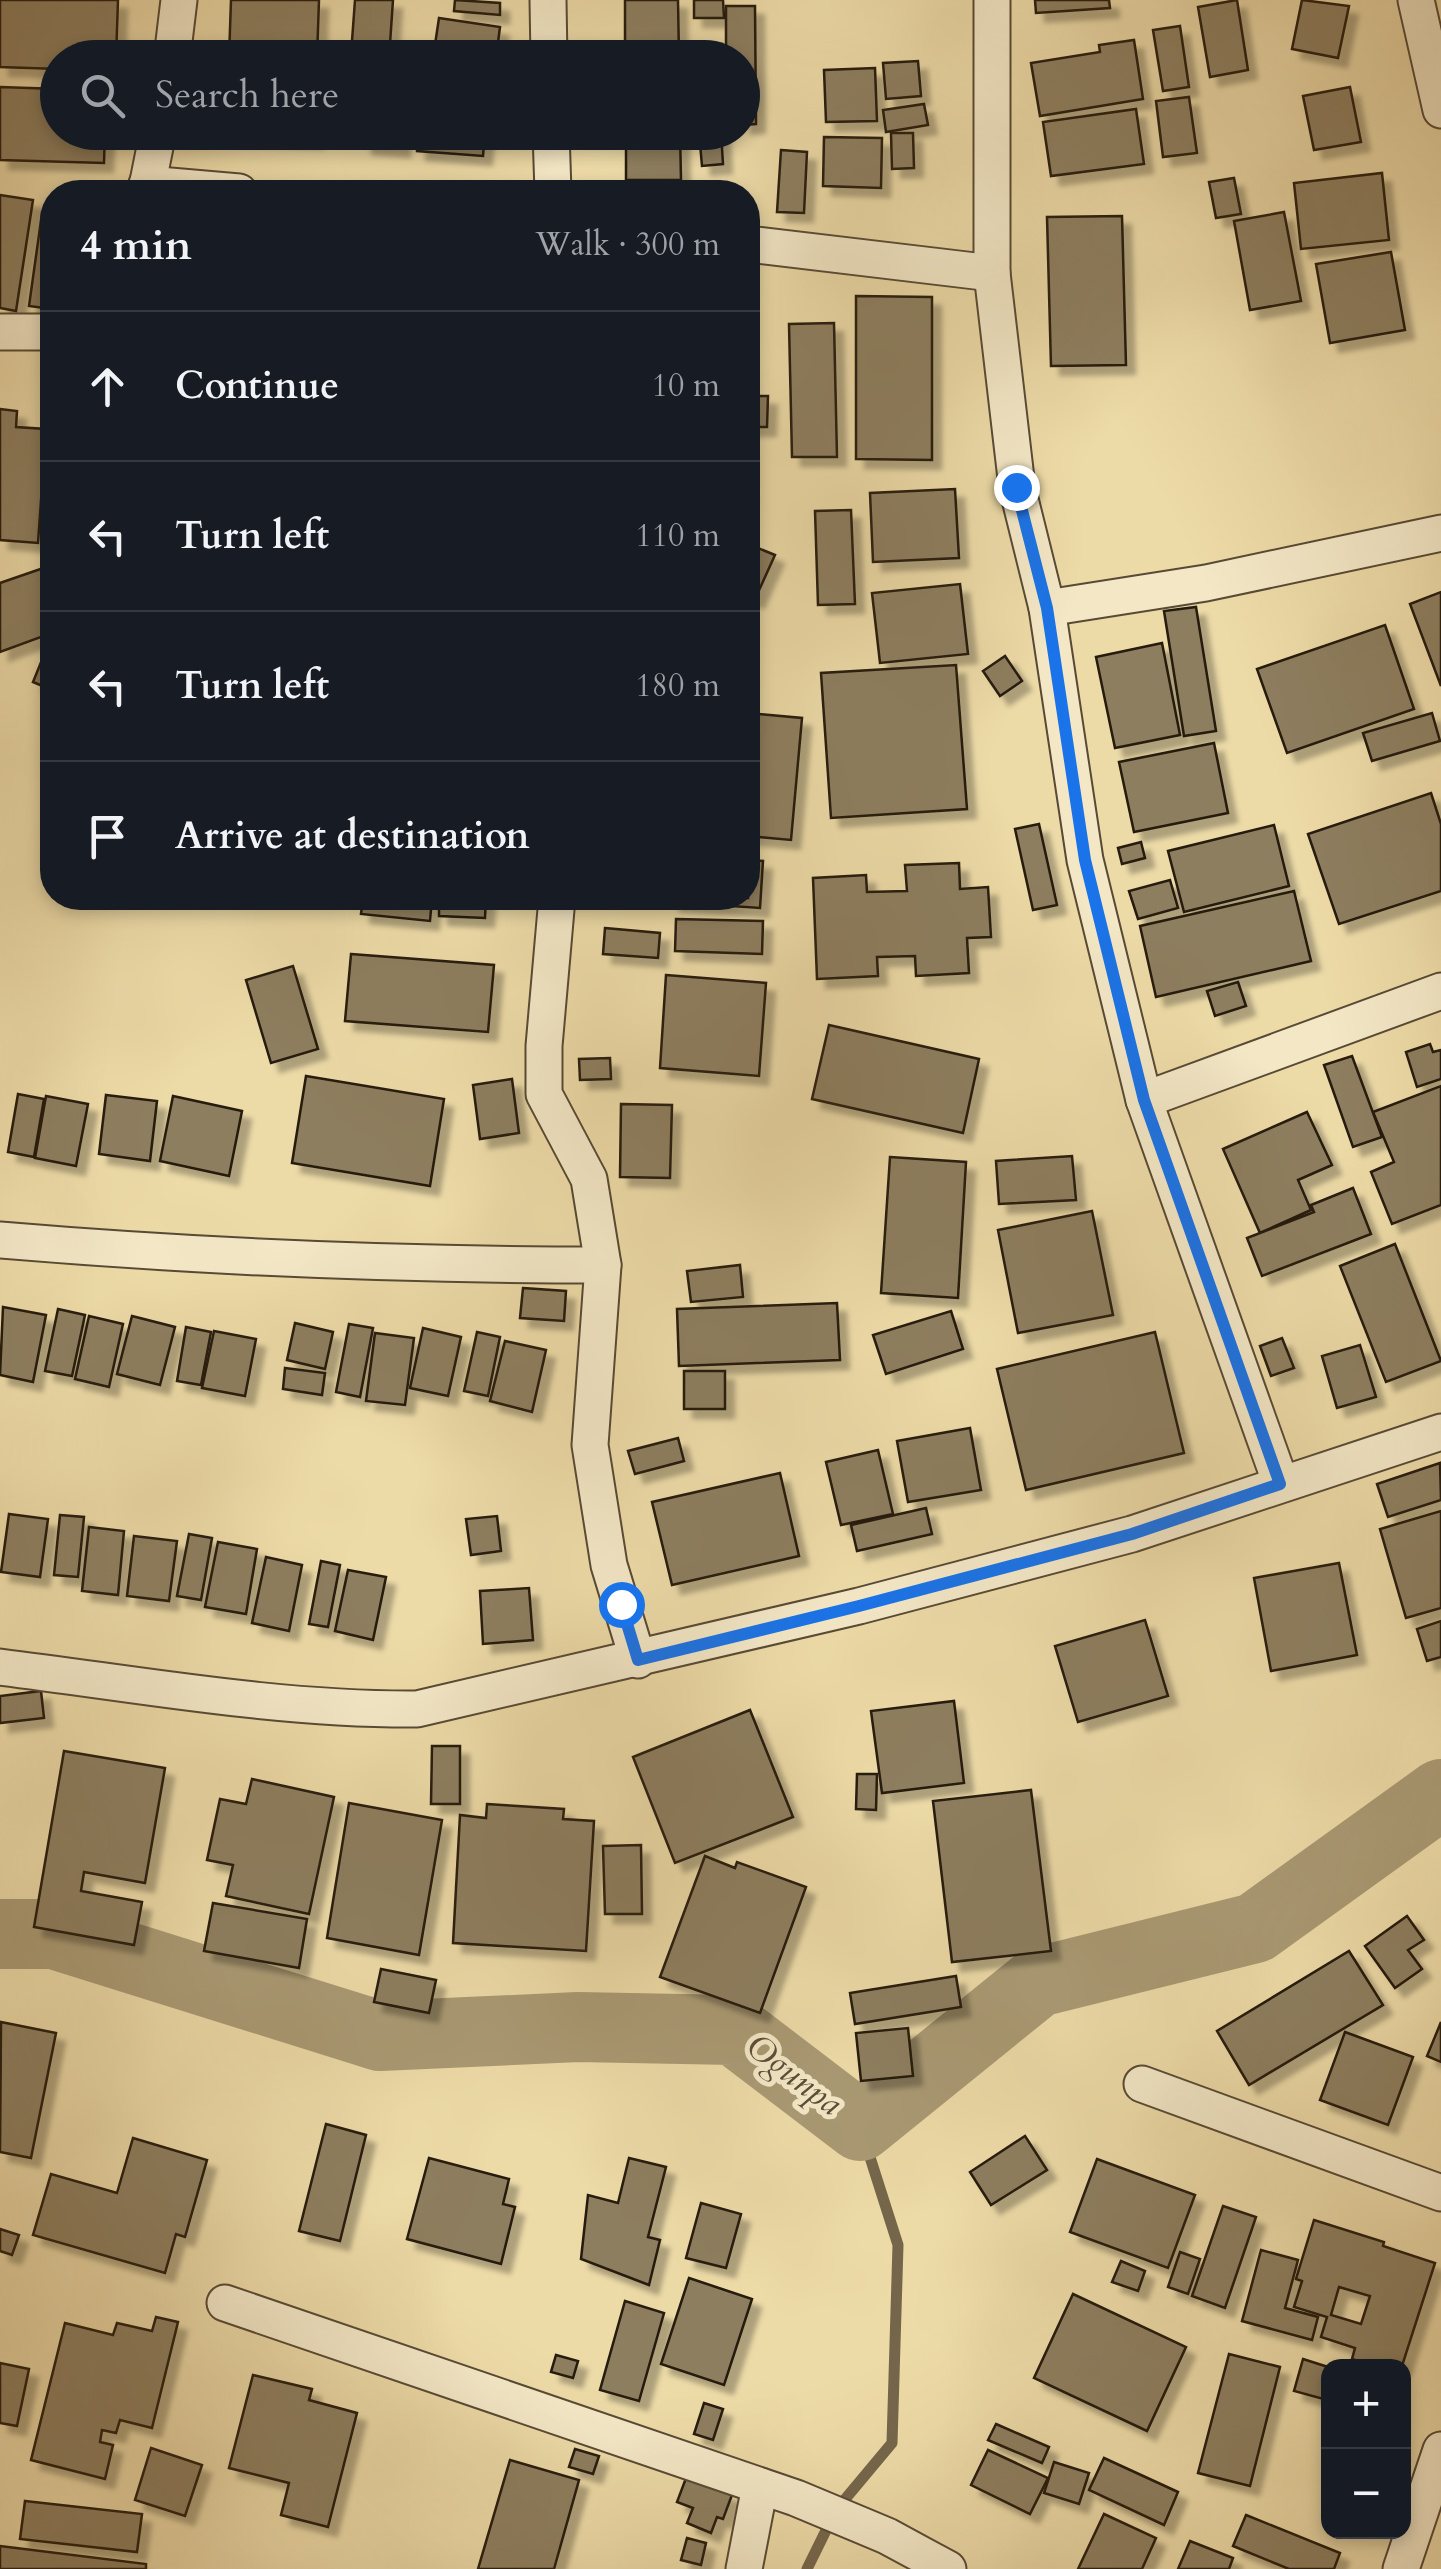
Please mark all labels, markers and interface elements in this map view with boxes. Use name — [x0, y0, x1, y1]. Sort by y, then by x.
search box — [40, 40, 760, 150]
icon: search — [75, 68, 130, 123]
text: Search here — [155, 69, 339, 121]
text: 4 min — [80, 217, 192, 274]
text: Walk · 300 m — [535, 223, 720, 267]
icon: ahead — [80, 359, 135, 414]
text: Continue — [175, 360, 339, 412]
text: 10 m — [652, 364, 720, 408]
route end — [994, 465, 1040, 511]
icon: left — [80, 509, 135, 564]
text: Turn left — [175, 510, 329, 562]
text: 110 m — [635, 514, 720, 558]
icon: left — [80, 659, 135, 714]
text: Turn left — [175, 660, 329, 712]
text: 180 m — [635, 664, 720, 708]
icon: arrive — [80, 809, 135, 864]
text: Arrive at destination — [175, 810, 530, 862]
route start — [599, 1582, 645, 1628]
water label: Ogunpa — [736, 2023, 852, 2127]
map controls — [1321, 2359, 1411, 2539]
button: + — [1321, 2359, 1411, 2449]
button: − — [1321, 2449, 1411, 2539]

